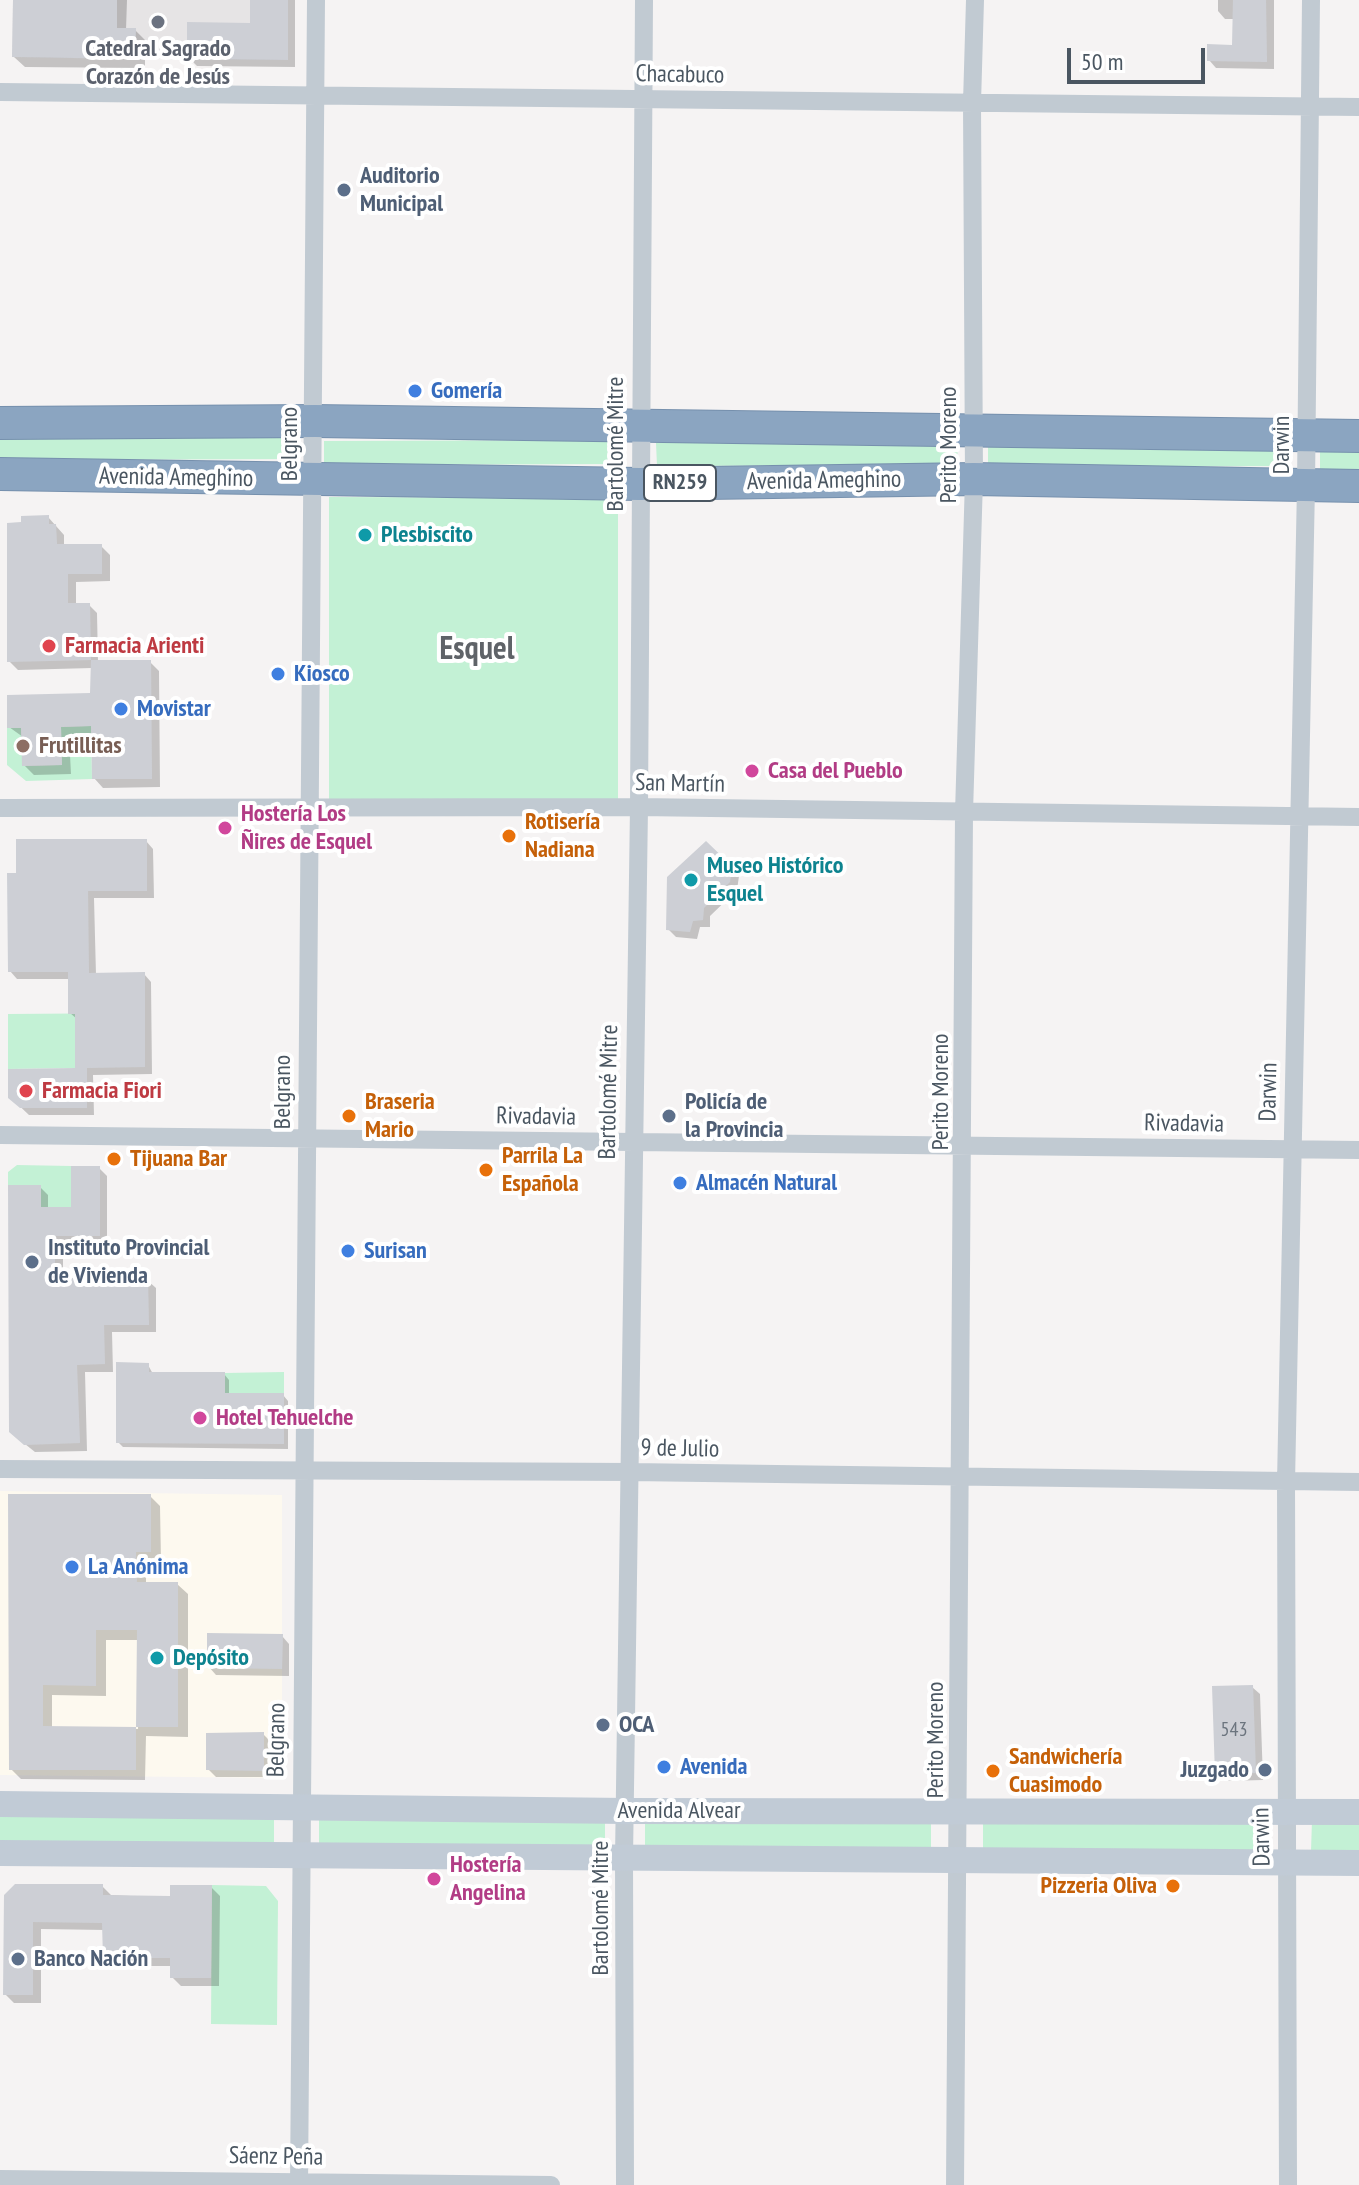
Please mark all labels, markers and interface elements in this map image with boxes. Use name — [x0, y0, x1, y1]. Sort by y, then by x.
marker: Catedral Sagrado Corazón de Jesús — [149, 13, 167, 31]
scale bar — [1071, 32, 1209, 82]
place label: Catedral Sagrado Corazón de Jesús — [85, 35, 231, 91]
text: 50 m — [1081, 46, 1123, 77]
street label: Chacabuco — [635, 60, 725, 90]
place label: Auditorio Municipal — [360, 162, 443, 218]
marker: Auditorio Municipal — [335, 181, 353, 199]
place label: Gomería — [431, 377, 502, 405]
street label: Bartolomé Mitre — [602, 377, 630, 511]
marker: Gomería — [406, 382, 424, 400]
street label: Perito Moreno — [935, 387, 963, 503]
street label: Belgrano — [276, 407, 304, 481]
street label: Darwin — [1268, 416, 1296, 474]
street label: Avenida Ameghino — [99, 462, 253, 494]
road number: RN259 — [644, 465, 716, 501]
street label: Avenida Ameghino — [747, 465, 901, 497]
place label: Plesbiscito — [381, 521, 473, 549]
marker: Plesbiscito — [356, 526, 374, 544]
district label: Esquel — [440, 631, 514, 669]
place label: Farmacia Arienti — [65, 632, 204, 660]
marker: Farmacia Arienti — [40, 637, 58, 655]
place label: Kiosco — [294, 660, 350, 688]
marker: Kiosco — [269, 665, 287, 683]
place label: Movistar — [137, 695, 211, 723]
marker: Movistar — [112, 700, 130, 718]
place label: Frutillitas — [39, 732, 122, 760]
marker: Frutillitas — [14, 737, 32, 755]
place label: Casa del Pueblo — [768, 757, 903, 785]
marker: Casa del Pueblo — [743, 762, 761, 780]
street label: San Martín — [635, 769, 725, 799]
place label: Hostería Los Ñires de Esquel — [241, 800, 372, 856]
place label: Rotisería Nadiana — [525, 808, 600, 864]
marker: Hostería Los Ñires de Esquel — [216, 819, 234, 837]
marker: Rotisería Nadiana — [500, 827, 518, 845]
place label: Museo Histórico Esquel — [707, 852, 843, 908]
marker: Museo Histórico Esquel — [682, 871, 700, 889]
street label: Bartolomé Mitre — [593, 1024, 625, 1160]
street label: Perito Moreno — [927, 1034, 955, 1150]
street label: Belgrano — [269, 1055, 297, 1129]
street label: Darwin — [1254, 1062, 1284, 1122]
place label: Farmacia Fiori — [42, 1077, 162, 1105]
marker: Farmacia Fiori — [17, 1082, 35, 1100]
place label: Braseria Mario — [365, 1088, 435, 1144]
place label: Policía de la Provincia — [685, 1088, 783, 1144]
street label: Rivadavia — [496, 1102, 576, 1132]
marker: Braseria Mario — [340, 1107, 358, 1125]
marker: Policía de la Provincia — [660, 1107, 678, 1125]
street label: Rivadavia — [1144, 1109, 1224, 1139]
place label: Parrila La Española — [502, 1142, 583, 1198]
place label: Tijuana Bar — [130, 1145, 227, 1173]
marker: Tijuana Bar — [105, 1150, 123, 1168]
marker: Parrila La Española — [477, 1161, 495, 1179]
place label: Almacén Natural — [696, 1169, 837, 1197]
marker: Almacén Natural — [671, 1174, 689, 1192]
place label: Instituto Provincial de Vivienda — [48, 1234, 209, 1290]
place label: Surisan — [364, 1237, 427, 1265]
marker: Surisan — [339, 1242, 357, 1260]
marker: Instituto Provincial de Vivienda — [23, 1253, 41, 1271]
place label: Hotel Tehuelche — [216, 1404, 354, 1432]
marker: Hotel Tehuelche — [191, 1409, 209, 1427]
street label: 9 de Julio — [640, 1434, 720, 1464]
place label: La Anónima — [88, 1553, 188, 1581]
marker: La Anónima — [63, 1558, 81, 1576]
place label: Depósito — [173, 1644, 249, 1672]
marker: Depósito — [148, 1649, 166, 1667]
street label: Perito Moreno — [922, 1682, 950, 1798]
street label: Belgrano — [262, 1703, 292, 1777]
place label: OCA — [619, 1711, 654, 1739]
marker: OCA — [594, 1716, 612, 1734]
house number: 543 — [1221, 1718, 1247, 1742]
place label: Sandwichería Cuasimodo — [1009, 1743, 1122, 1799]
place label: Avenida — [680, 1753, 747, 1781]
place label: Juzgado — [1180, 1756, 1249, 1784]
marker: Avenida — [655, 1758, 673, 1776]
marker: Juzgado — [1256, 1761, 1274, 1779]
marker: Sandwichería Cuasimodo — [984, 1762, 1002, 1780]
street label: Avenida Alvear — [618, 1797, 740, 1825]
street label: Darwin — [1247, 1807, 1277, 1867]
street label: Bartolomé Mitre — [587, 1841, 615, 1975]
place label: Hostería Angelina — [450, 1851, 526, 1907]
marker: Hostería Angelina — [425, 1870, 443, 1888]
place label: Pizzeria Oliva — [1040, 1872, 1157, 1900]
marker: Pizzeria Oliva — [1164, 1877, 1182, 1895]
place label: Banco Nación — [34, 1945, 148, 1973]
marker: Banco Nación — [9, 1950, 27, 1968]
street label: Sáenz Peña — [229, 2142, 323, 2172]

